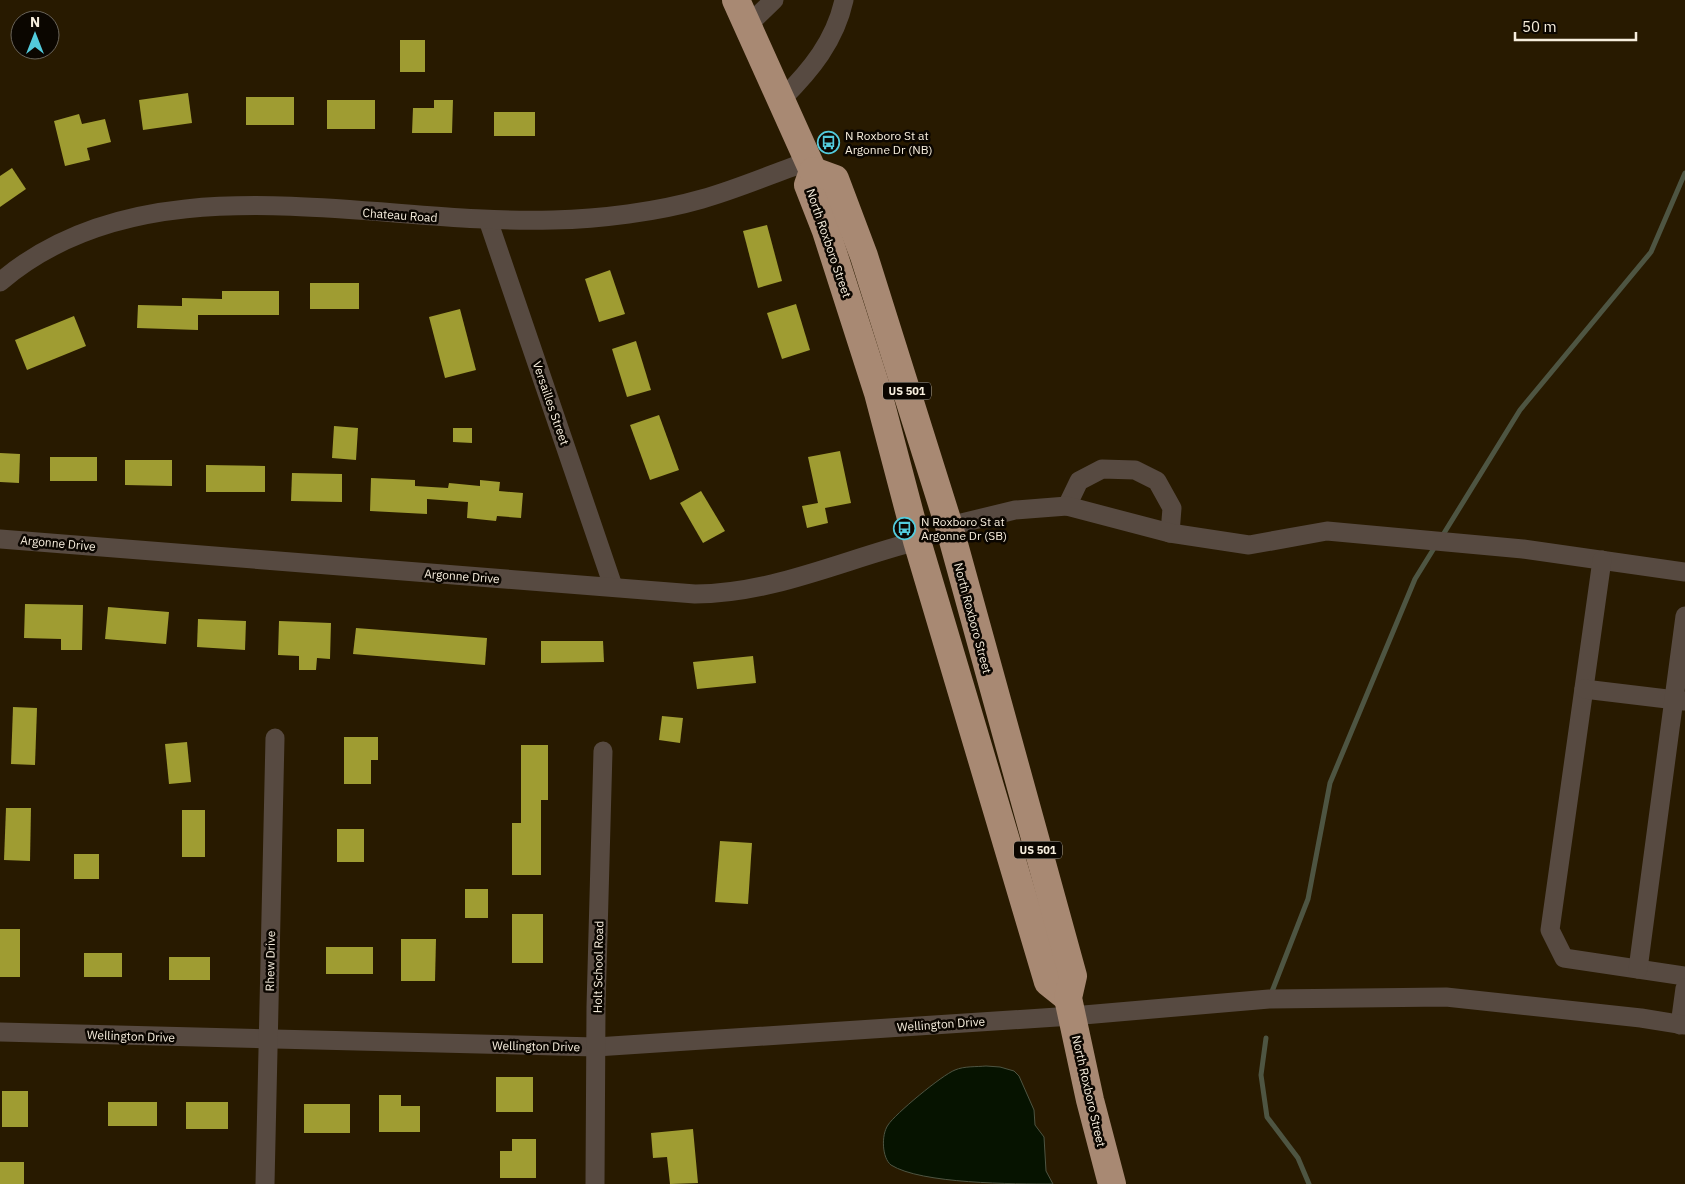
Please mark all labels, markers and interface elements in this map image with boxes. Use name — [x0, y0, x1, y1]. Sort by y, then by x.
north arrow — [10, 10, 60, 60]
scale bar — [1515, 10, 1636, 42]
text: N — [30, 13, 40, 31]
text: 50 m — [1522, 17, 1557, 36]
place label: N Roxboro St at Argonne Dr (NB) — [845, 128, 933, 157]
bus stop icon: N Roxboro St at Argonne Dr (NB) — [817, 130, 841, 154]
street label: North Roxboro Street — [803, 187, 855, 299]
street label: Chateau Road — [362, 205, 438, 225]
street label: Versailles Street — [530, 359, 572, 447]
road number: US 501 — [883, 382, 931, 400]
place label: N Roxboro St at Argonne Dr (SB) — [921, 514, 1007, 543]
bus stop icon: N Roxboro St at Argonne Dr (SB) — [893, 516, 917, 540]
street label: Argonne Drive — [20, 532, 97, 554]
street label: North Roxboro Street — [951, 561, 995, 675]
street label: Argonne Drive — [424, 566, 501, 586]
road number: US 501 — [1014, 842, 1062, 858]
street label: Holt School Road — [590, 921, 606, 1013]
street label: Rhew Drive — [262, 930, 278, 992]
street label: Wellington Drive — [897, 1013, 986, 1035]
street label: Wellington Drive — [87, 1027, 176, 1045]
street label: North Roxboro Street — [1069, 1034, 1109, 1148]
street label: Wellington Drive — [492, 1038, 581, 1054]

